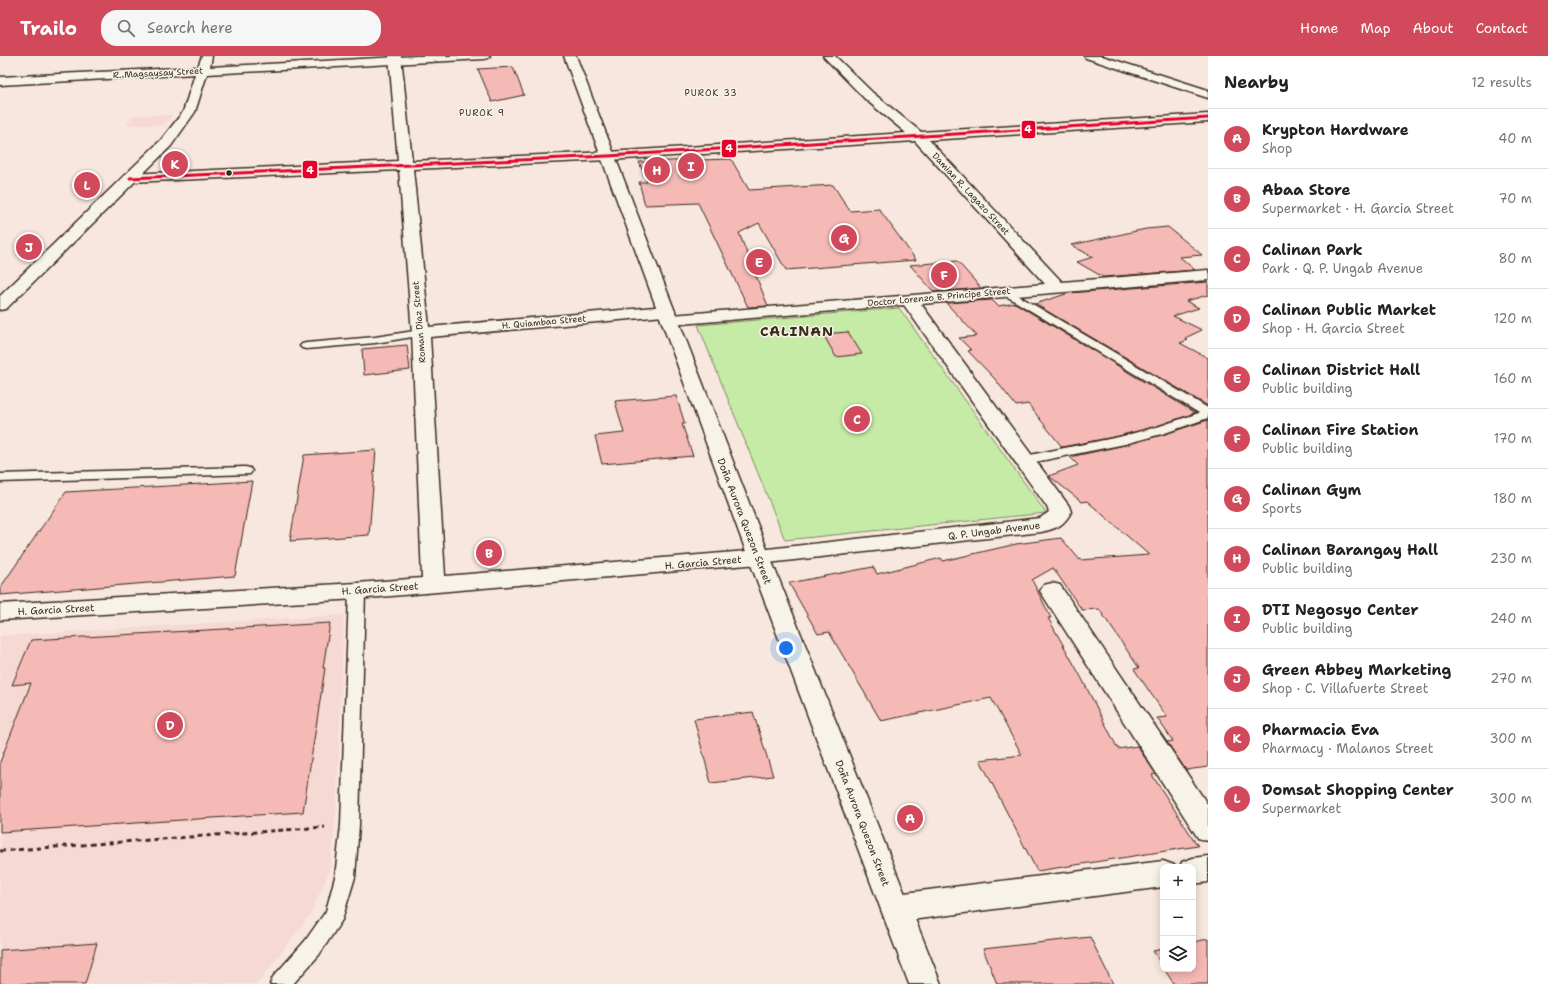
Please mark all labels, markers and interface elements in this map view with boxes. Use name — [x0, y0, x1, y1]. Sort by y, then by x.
search box — [101, 10, 381, 46]
text: Trailo — [20, 16, 77, 41]
icon: search — [115, 17, 137, 39]
text: Search here — [147, 18, 233, 38]
text: Home — [1300, 19, 1339, 37]
text: Map — [1361, 19, 1391, 37]
text: About — [1413, 19, 1454, 37]
text: Contact — [1476, 19, 1528, 37]
street label: R. Magsaysay Street — [113, 65, 203, 81]
text: Nearby — [1224, 71, 1289, 93]
text: 12 results — [1471, 74, 1532, 91]
district label: PUROK 33 — [685, 87, 737, 99]
district label: PUROK 9 — [459, 107, 505, 119]
line badge: 4 — [1021, 120, 1036, 139]
text: Krypton Hardware — [1262, 120, 1409, 140]
text: 4 — [1024, 122, 1032, 137]
text: A — [1232, 130, 1242, 147]
text: 40 m — [1498, 130, 1532, 147]
line badge: 4 — [721, 139, 737, 158]
text: Shop — [1262, 140, 1292, 157]
text: 4 — [725, 141, 733, 156]
pin: K — [162, 149, 188, 179]
street label: Damian R. Lagazo Street — [930, 150, 1012, 238]
pin: I — [678, 151, 704, 181]
pin: H — [644, 155, 670, 185]
line badge: 4 — [302, 160, 318, 179]
text: 4 — [306, 163, 314, 178]
unlabelled marker — [224, 168, 234, 178]
pin: L — [74, 170, 100, 200]
text: Abaa Store — [1262, 180, 1350, 200]
text: B — [1233, 190, 1241, 207]
text: 70 m — [1498, 190, 1532, 207]
text: Supermarket · H. Garcia Street — [1262, 200, 1454, 217]
pin: G — [831, 223, 857, 253]
pin: J — [16, 232, 42, 262]
text: Calinan Park — [1262, 240, 1363, 260]
pin: E — [746, 247, 772, 277]
text: C — [1233, 250, 1241, 267]
text: 80 m — [1498, 250, 1532, 267]
pin: F — [931, 260, 957, 290]
text: Park · Q. P. Ungab Avenue — [1262, 260, 1423, 277]
street label: Roman Diaz Street — [409, 280, 429, 363]
street label: Doctor Lorenzo B. Principe Street — [867, 285, 1011, 309]
text: Calinan Public Market — [1262, 300, 1436, 320]
text: D — [1232, 310, 1242, 327]
text: 120 m — [1494, 310, 1532, 327]
street label: H. Quiambao Street — [501, 312, 587, 332]
text: Shop · H. Garcia Street — [1262, 320, 1405, 337]
district label: CALINAN — [760, 322, 834, 340]
text: Calinan District Hall — [1262, 360, 1420, 380]
text: E — [1233, 370, 1241, 387]
text: 160 m — [1494, 370, 1532, 387]
text: Public building — [1262, 380, 1353, 397]
pin: C — [844, 404, 870, 434]
text: Calinan Fire Station — [1262, 420, 1418, 440]
text: F — [1233, 430, 1241, 447]
text: 170 m — [1494, 430, 1532, 447]
text: Public building — [1262, 440, 1353, 457]
street label: Doña Aurora Quezon Street — [714, 456, 775, 586]
text: Calinan Gym — [1262, 480, 1361, 500]
text: G — [1232, 490, 1242, 507]
text: 180 m — [1493, 490, 1532, 507]
text: Sports — [1262, 500, 1302, 517]
street label: Q. P. Ungab Avenue — [947, 518, 1041, 543]
pin: B — [476, 538, 502, 568]
text: Calinan Barangay Hall — [1262, 540, 1438, 560]
text: H — [1232, 550, 1242, 567]
text: 230 m — [1490, 550, 1532, 567]
street label: H. Garcia Street — [664, 553, 742, 572]
text: Public building — [1262, 560, 1353, 577]
street label: H. Garcia Street — [341, 579, 419, 598]
text: DTI Negosyo Center — [1262, 600, 1419, 620]
street label: H. Garcia Street — [17, 601, 95, 618]
text: I — [1233, 610, 1241, 627]
text: 240 m — [1490, 610, 1532, 627]
text: Public building — [1262, 620, 1353, 637]
your location — [776, 638, 796, 658]
text: Green Abbey Marketing — [1262, 660, 1451, 680]
text: J — [1233, 670, 1241, 687]
text: 270 m — [1490, 670, 1532, 687]
text: Shop · C. Villafuerte Street — [1262, 680, 1428, 697]
pin: D — [157, 710, 183, 740]
text: Pharmacia Eva — [1262, 720, 1379, 740]
text: K — [1233, 730, 1241, 747]
text: 300 m — [1489, 730, 1532, 747]
text: Pharmacy · Malanos Street — [1262, 740, 1433, 757]
street label: Doña Aurora Quezon Street — [832, 758, 893, 888]
text: Domsat Shopping Center — [1262, 780, 1454, 800]
text: L — [1233, 790, 1241, 807]
text: 300 m — [1489, 790, 1532, 807]
text: Supermarket — [1262, 800, 1341, 817]
pin: A — [897, 803, 923, 833]
map controls — [1160, 864, 1196, 972]
button: + — [1160, 864, 1196, 900]
button: − — [1160, 900, 1196, 936]
button: layers — [1160, 936, 1196, 972]

